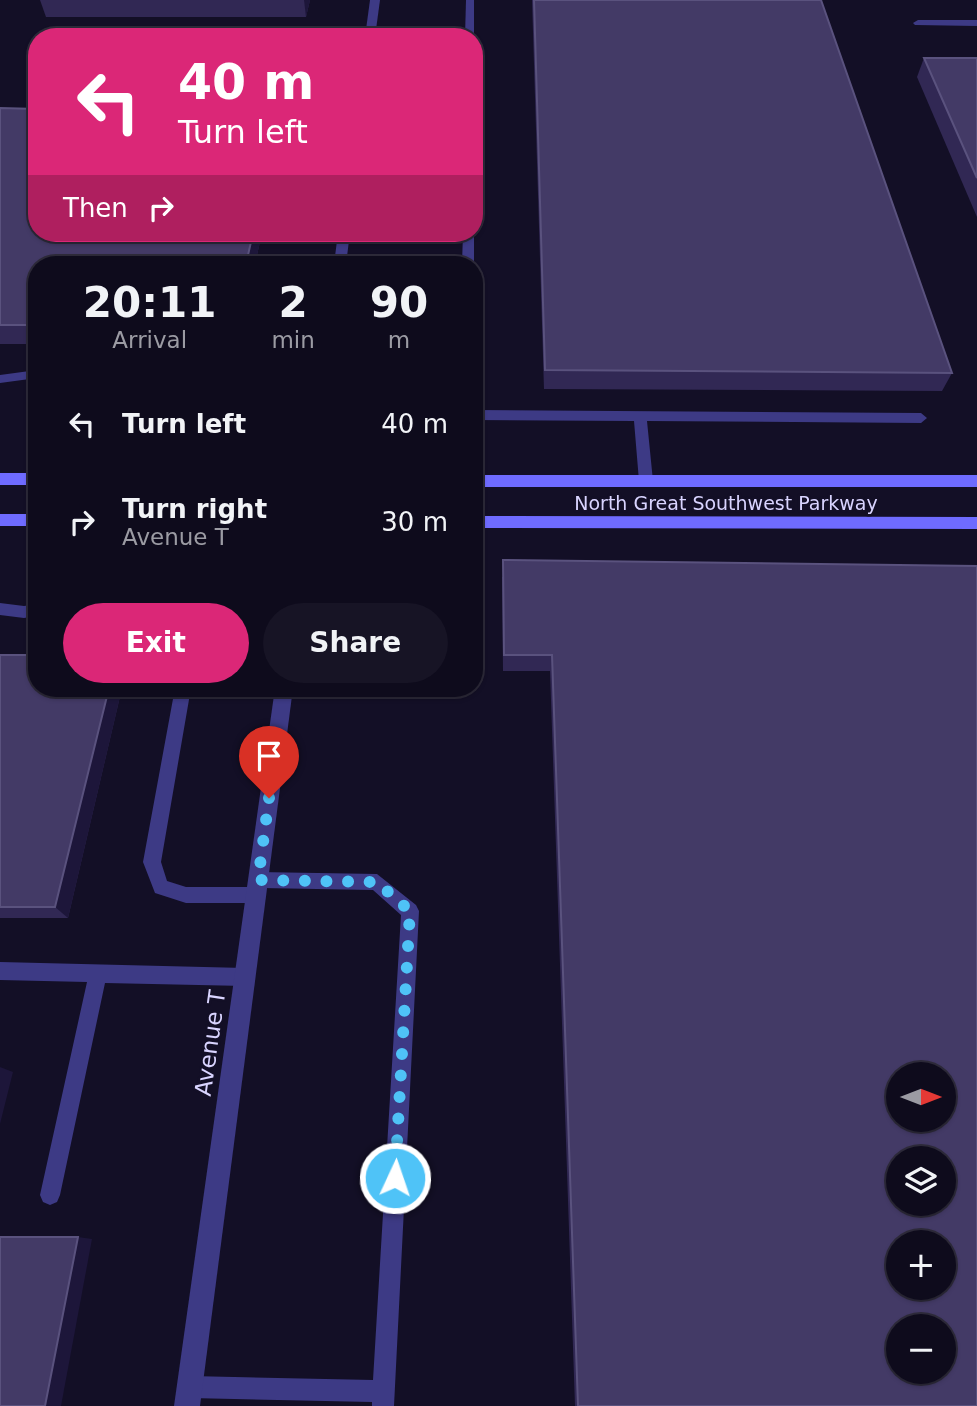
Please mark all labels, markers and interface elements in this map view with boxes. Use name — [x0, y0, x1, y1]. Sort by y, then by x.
text: 40 m — [178, 54, 314, 111]
icon: left — [63, 56, 154, 147]
text: Turn left — [178, 113, 308, 151]
icon: right — [142, 189, 180, 227]
text: Then — [63, 193, 128, 223]
text: 20:11 — [83, 278, 217, 327]
text: 2 — [278, 278, 308, 327]
text: 90 — [370, 278, 428, 327]
text: Arrival — [112, 327, 187, 353]
text: min — [271, 327, 315, 353]
text: m — [388, 327, 410, 353]
icon: left — [63, 405, 101, 443]
text: Turn left — [122, 409, 246, 439]
text: 40 m — [381, 409, 448, 439]
street label: North Great Southwest Parkway — [574, 492, 878, 514]
text: Turn right — [122, 494, 267, 524]
icon: right — [63, 503, 101, 541]
text: 30 m — [381, 507, 448, 537]
text: Avenue T — [122, 524, 229, 550]
button: Exit — [63, 603, 249, 683]
button: Share — [263, 603, 448, 683]
pin — [239, 726, 299, 798]
icon: arrive — [250, 737, 288, 775]
street label: Avenue T — [190, 987, 230, 1098]
north arrow — [886, 1062, 956, 1132]
map controls — [886, 1062, 956, 1384]
position arrow — [358, 1141, 432, 1215]
button: layers — [886, 1146, 956, 1216]
button: + — [886, 1230, 956, 1300]
button: − — [886, 1314, 956, 1384]

